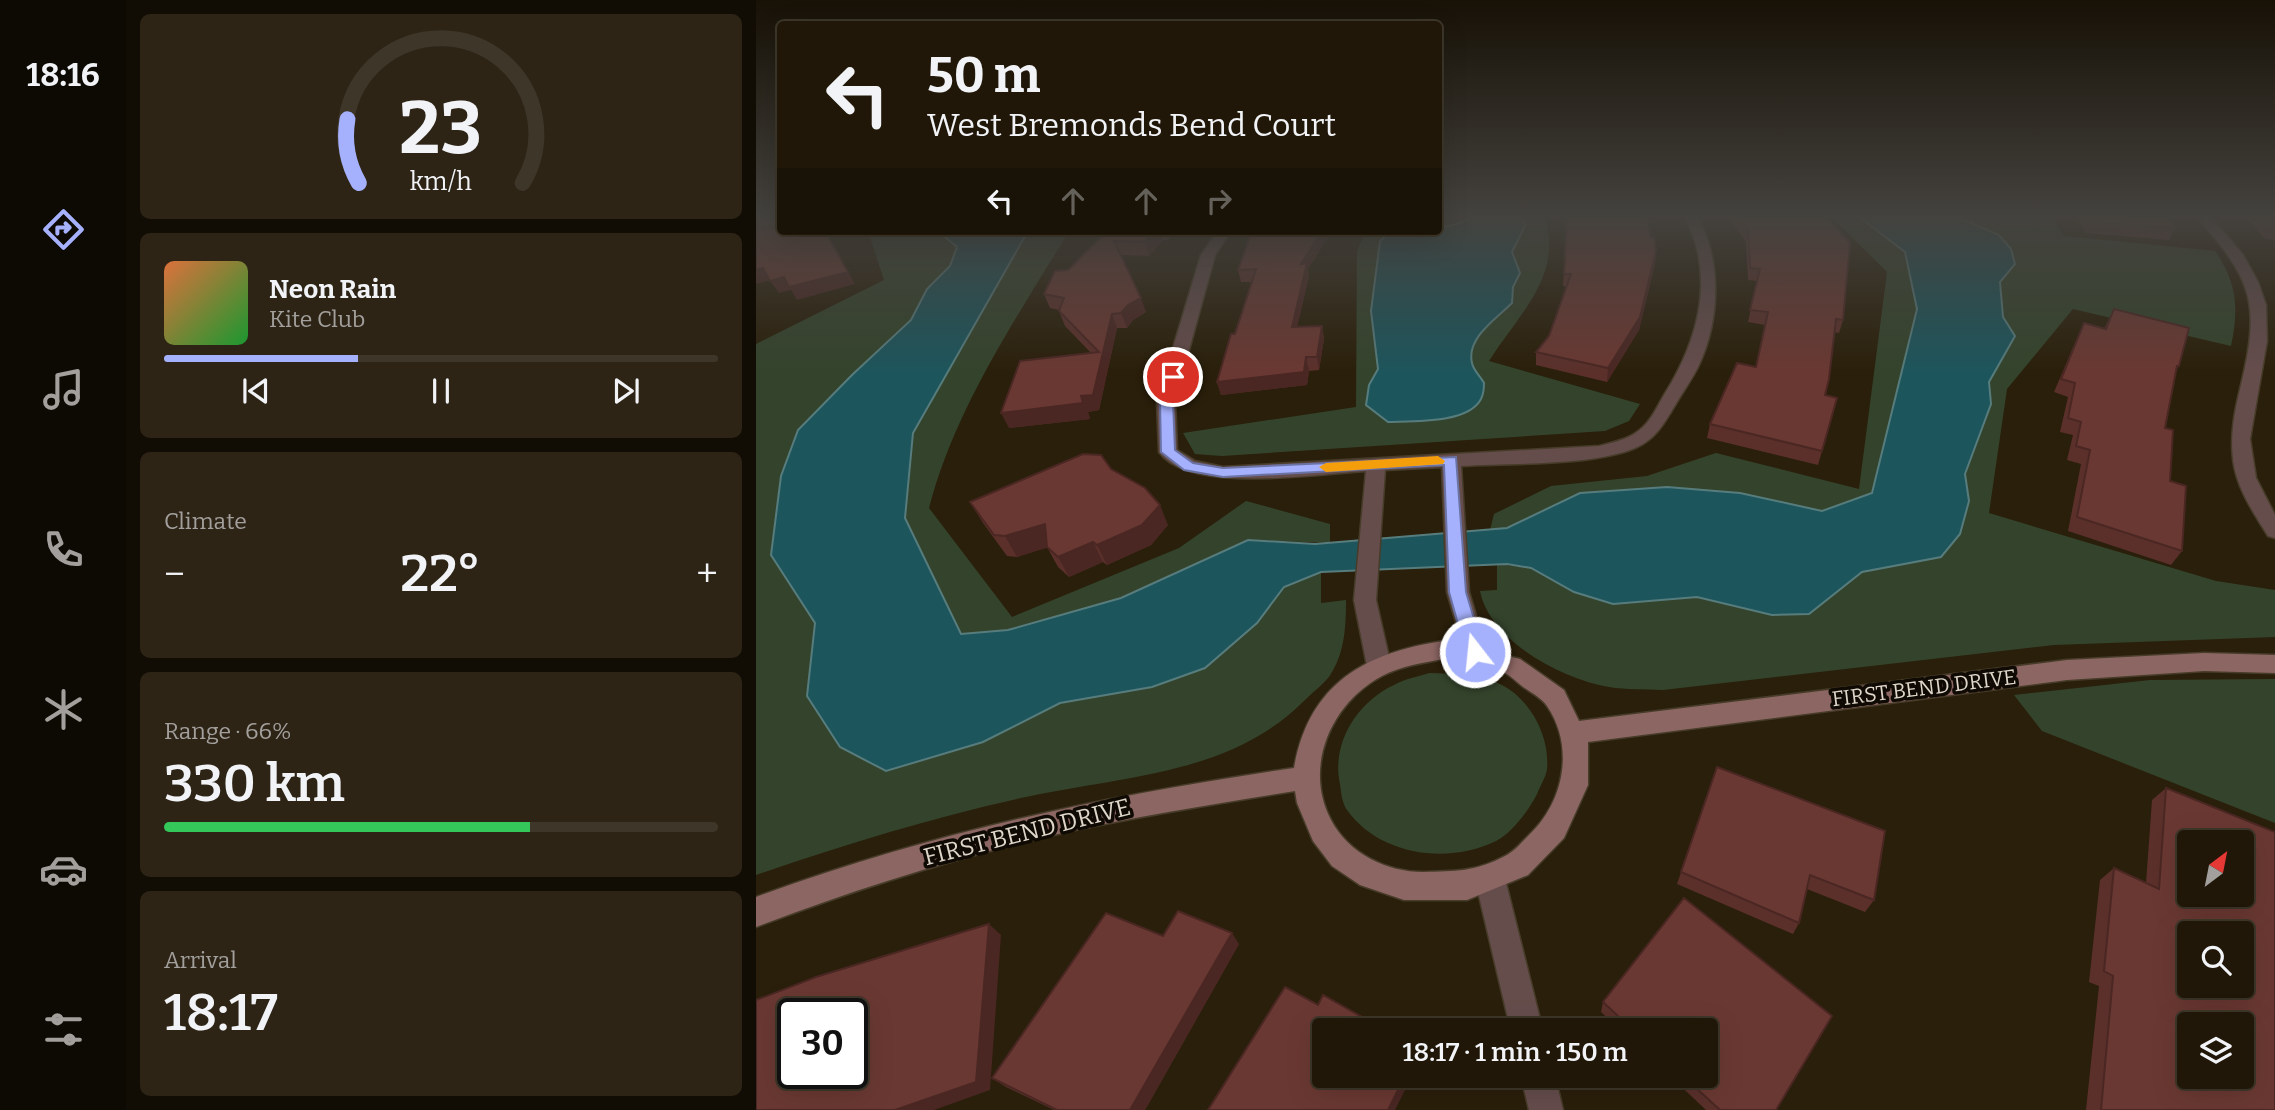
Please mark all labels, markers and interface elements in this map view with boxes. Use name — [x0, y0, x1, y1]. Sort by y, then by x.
text: 50 m — [927, 46, 1040, 105]
icon: left — [812, 49, 903, 140]
text: 18:16 — [26, 56, 100, 94]
text: 23 — [400, 85, 482, 172]
text: West Bremonds Bend Court — [927, 106, 1336, 144]
text: km/h — [410, 166, 472, 196]
icon: left — [981, 182, 1019, 220]
icon: ahead — [1054, 182, 1092, 220]
icon: ahead — [1127, 182, 1165, 220]
icon: right — [1200, 182, 1238, 220]
icon: directions — [39, 205, 88, 254]
text: Neon Rain — [269, 274, 396, 305]
text: Kite Club — [269, 305, 365, 333]
pin — [1143, 347, 1203, 407]
icon: arrive — [1154, 358, 1192, 396]
icon: music — [39, 365, 88, 414]
icon: previous — [237, 372, 275, 410]
icon: pause — [422, 372, 460, 410]
icon: next — [607, 372, 645, 410]
text: Climate — [164, 507, 247, 535]
icon: phone — [39, 525, 88, 574]
text: 22° — [400, 542, 481, 605]
text: − — [164, 551, 185, 597]
text: + — [696, 551, 718, 597]
position arrow — [1438, 615, 1512, 689]
street label: FIRST BEND DRIVE — [1830, 664, 2018, 712]
icon: climate — [39, 685, 88, 734]
text: Range · 66% — [164, 717, 292, 745]
text: 330 km — [164, 752, 345, 815]
street label: FIRST BEND DRIVE — [921, 793, 1133, 871]
north arrow — [2177, 830, 2254, 906]
map controls — [2177, 830, 2254, 1089]
icon: car — [39, 845, 88, 894]
button: search — [2177, 921, 2254, 998]
text: Arrival — [164, 946, 237, 974]
text: 18:17 — [164, 981, 278, 1044]
speed limit sign: 30 — [777, 998, 868, 1089]
icon: filters — [39, 1005, 88, 1054]
button: layers — [2177, 1012, 2254, 1089]
text: 18:17 · 1 min · 150 m — [1403, 1037, 1627, 1068]

